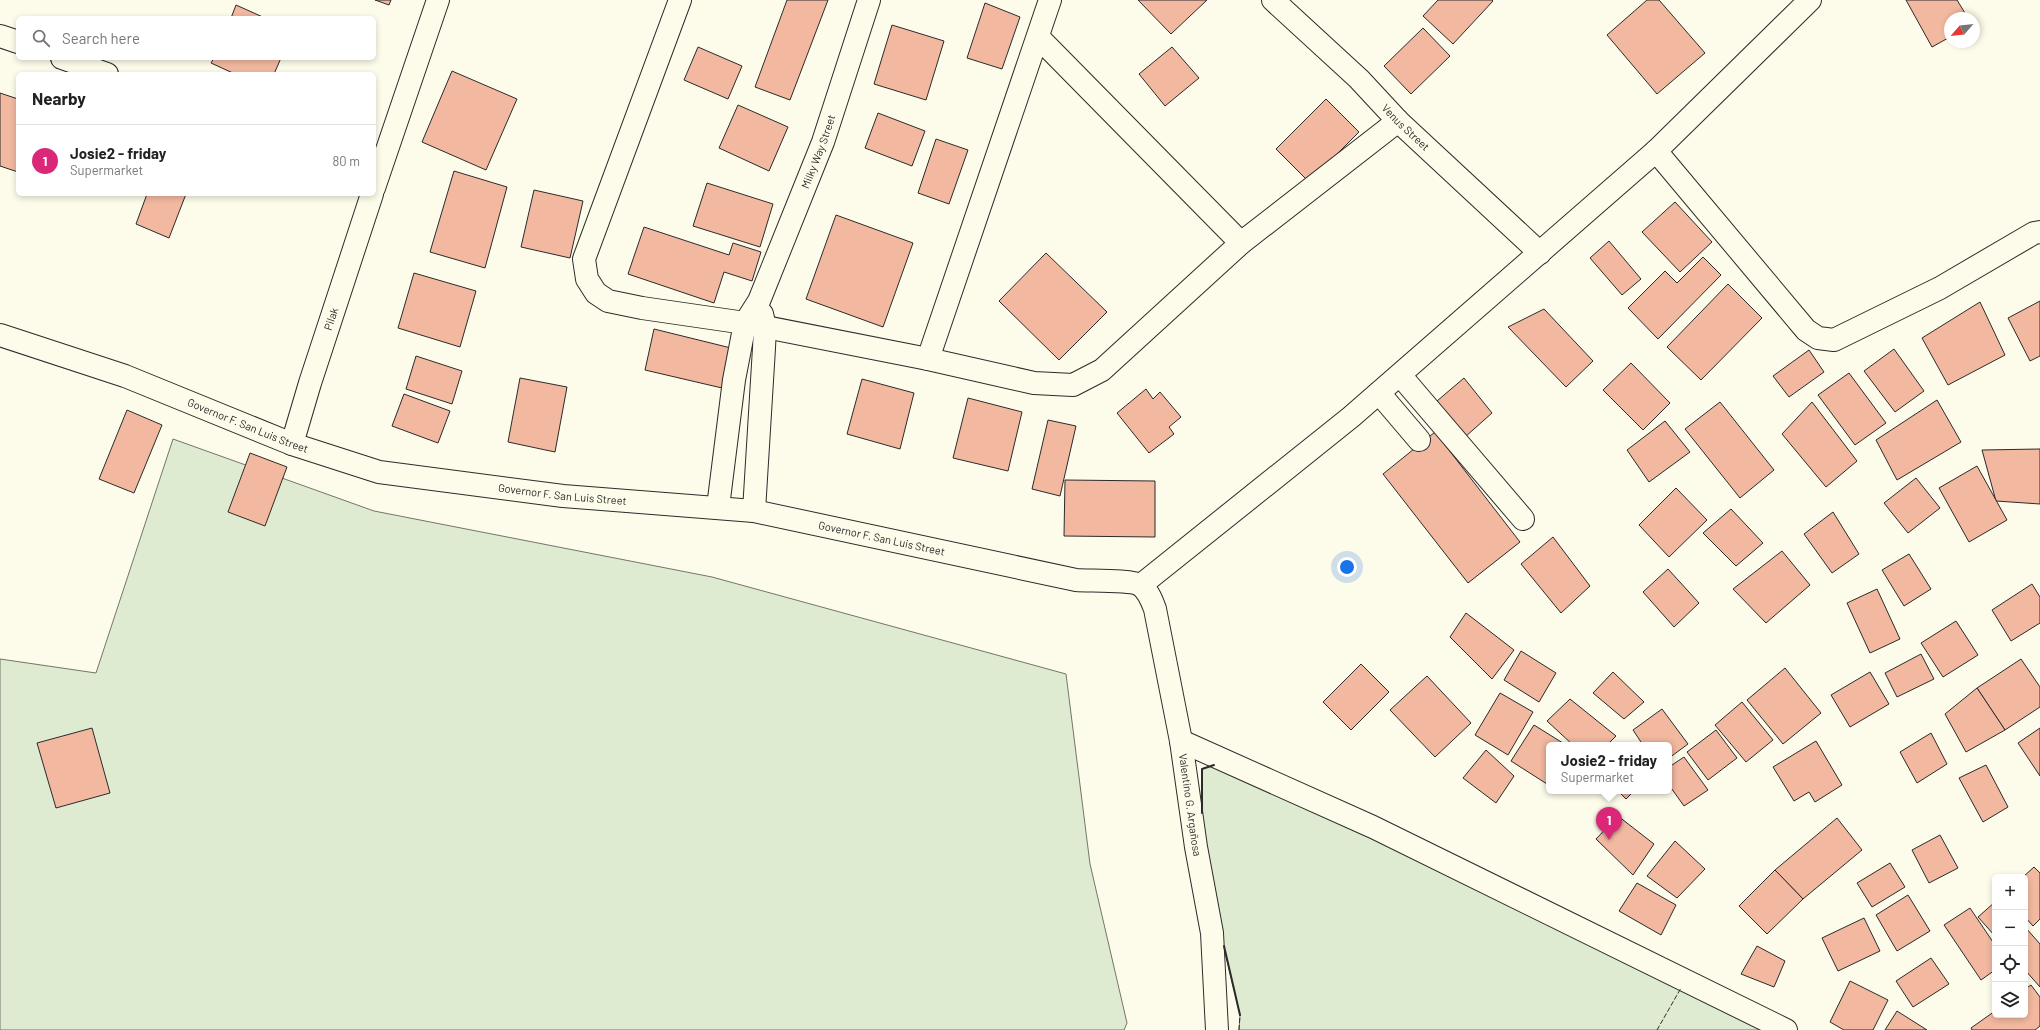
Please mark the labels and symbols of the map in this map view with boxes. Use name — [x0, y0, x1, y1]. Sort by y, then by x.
north arrow — [1944, 12, 1980, 48]
street label: Venus Street — [1380, 101, 1432, 153]
street label: Milky Way Street — [798, 113, 837, 190]
street label: Pilak — [321, 305, 340, 332]
street label: Governor F. San Luis Street — [186, 395, 310, 455]
street label: Governor F. San Luis Street — [497, 481, 627, 507]
street label: Governor F. San Luis Street — [817, 518, 946, 558]
your location — [1337, 557, 1357, 577]
street label: Valentino G. Argañosa — [1177, 753, 1205, 857]
pin: 1 — [1596, 807, 1622, 840]

